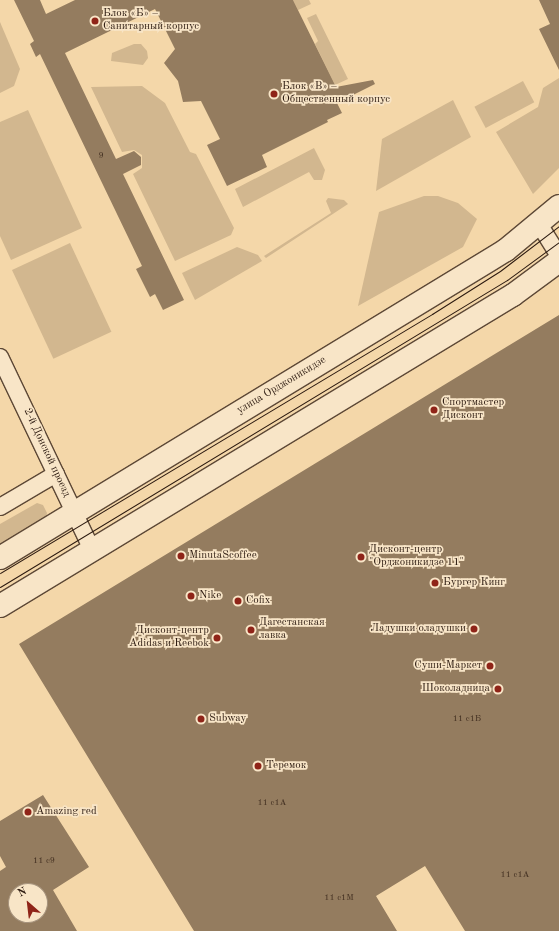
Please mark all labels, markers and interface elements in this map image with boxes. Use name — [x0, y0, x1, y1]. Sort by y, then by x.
place label: Блок «Б» – Санитарный корпус — [103, 8, 199, 34]
marker: Блок «Б» – Санитарный корпус — [90, 16, 100, 26]
place label: Блок «В» – Общественный корпус — [282, 81, 390, 107]
marker: Блок «В» – Общественный корпус — [269, 89, 279, 99]
house number: 9 — [98, 151, 104, 161]
street label: улица Орджоникидзе — [235, 354, 329, 418]
place label: Спортмастер Дисконт — [442, 397, 504, 423]
marker: Спортмастер Дисконт — [429, 405, 439, 415]
street label: 2-й Донской проезд — [20, 407, 72, 499]
place label: Дисконт-центр "Орджоникидзе 11" — [369, 544, 464, 570]
place label: MinutaScoffee — [189, 549, 257, 563]
marker: MinutaScoffee — [176, 551, 186, 561]
marker: Дисконт-центр "Орджоникидзе 11" — [356, 552, 366, 562]
place label: Бургер Кинг — [443, 576, 505, 590]
marker: Бургер Кинг — [430, 578, 440, 588]
place label: Nike — [199, 589, 221, 603]
marker: Nike — [186, 591, 196, 601]
place label: Cofix — [246, 594, 270, 608]
marker: Cofix — [233, 596, 243, 606]
place label: Дагестанская лавка — [259, 617, 325, 643]
place label: Ладушки оладушки — [370, 622, 466, 636]
marker: Ладушки оладушки — [469, 624, 479, 634]
place label: Дисконт-центр Adidas и Reebok — [129, 625, 209, 651]
marker: Дагестанская лавка — [246, 625, 256, 635]
marker: Дисконт-центр Adidas и Reebok — [212, 633, 222, 643]
place label: Суши-Маркет — [414, 659, 482, 673]
marker: Суши-Маркет — [485, 661, 495, 671]
place label: Шоколадница — [422, 682, 490, 696]
marker: Шоколадница — [493, 684, 503, 694]
place label: Subway — [209, 712, 246, 726]
marker: Subway — [196, 714, 206, 724]
house number: 11 с1Б — [453, 714, 481, 724]
place label: Теремок — [266, 759, 306, 773]
marker: Теремок — [253, 761, 263, 771]
house number: 11 с1А — [258, 798, 286, 808]
place label: Amazing red — [36, 805, 97, 819]
marker: Amazing red — [23, 807, 33, 817]
house number: 11 с9 — [33, 856, 55, 866]
house number: 11 с1А — [501, 870, 529, 880]
north arrow — [8, 883, 48, 923]
text: N — [16, 886, 29, 900]
house number: 11 с1М — [324, 893, 354, 903]

